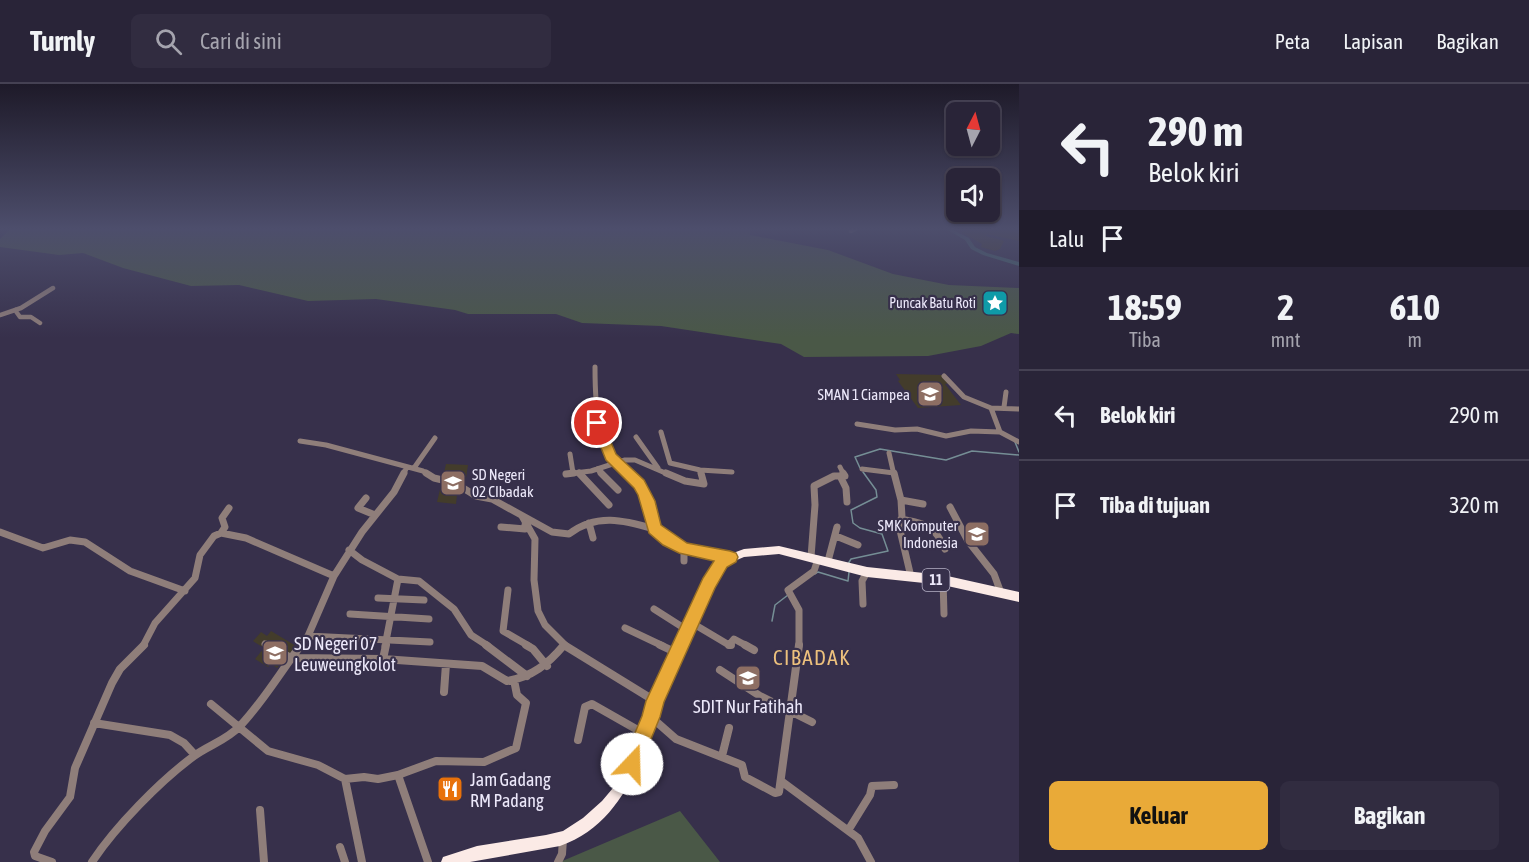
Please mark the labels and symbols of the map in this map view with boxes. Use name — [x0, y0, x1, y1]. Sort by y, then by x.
north arrow — [946, 102, 1000, 156]
place icon: Puncak Batu Roti — [980, 288, 1010, 318]
place label: Puncak Batu Roti — [889, 295, 976, 311]
school or university icon: SMAN 1 Ciampea — [915, 379, 945, 409]
place label: SMAN 1 Ciampea — [817, 386, 910, 403]
pin — [571, 397, 622, 448]
place label: SD Negeri 02 CIbadak — [472, 466, 534, 500]
school or university icon: SD Negeri 02 CIbadak — [438, 468, 468, 498]
place label: SMK Komputer Indonesia — [878, 517, 959, 551]
school or university icon: SMK Komputer Indonesia — [962, 519, 992, 549]
road number: 11 — [922, 569, 950, 591]
place label: SD Negeri 07 Leuweungkolot — [294, 633, 396, 675]
school or university icon: SD Negeri 07 Leuweungkolot — [260, 638, 290, 668]
district label: CIBADAK — [773, 645, 851, 669]
school or university icon: SDIT Nur Fatihah — [733, 663, 763, 693]
place label: SDIT Nur Fatihah — [693, 696, 803, 717]
position arrow — [600, 732, 664, 796]
place label: Jam Gadang RM Padang — [470, 769, 551, 811]
restaurant icon: Jam Gadang RM Padang — [435, 774, 465, 804]

